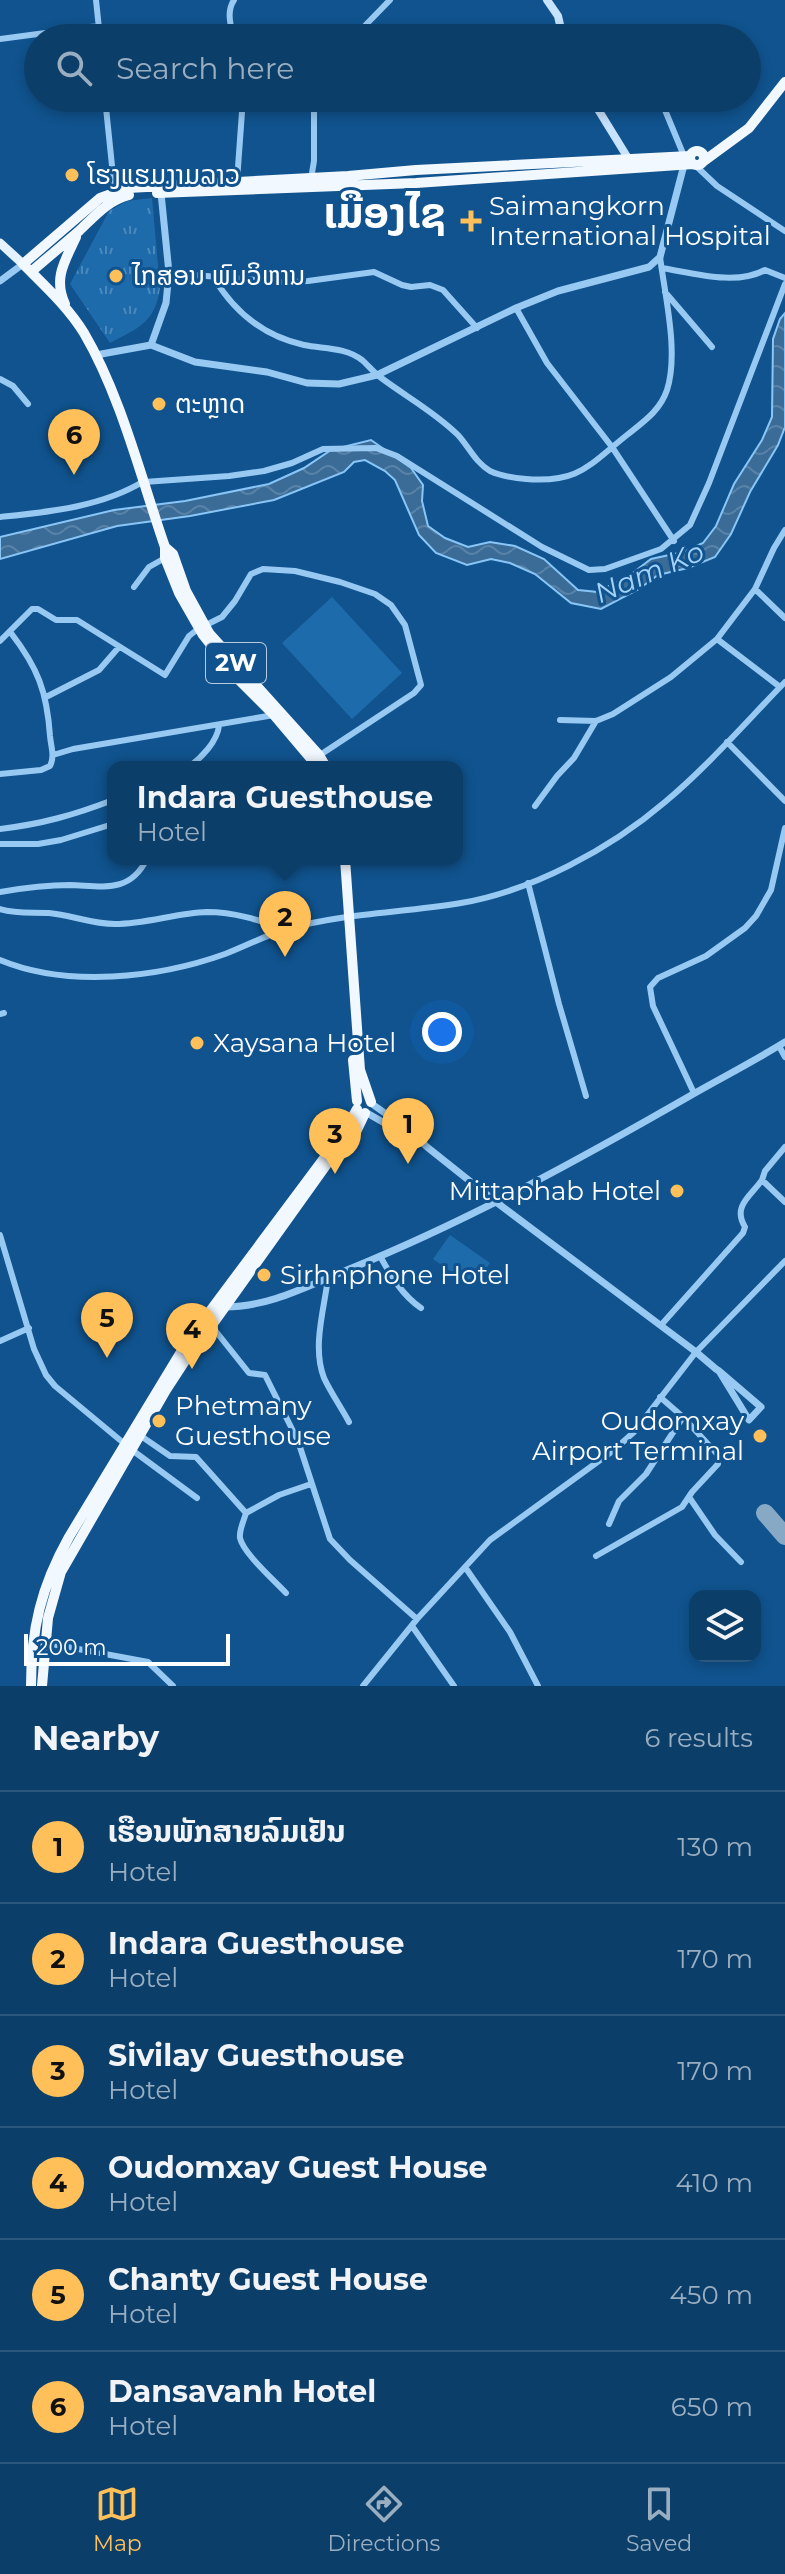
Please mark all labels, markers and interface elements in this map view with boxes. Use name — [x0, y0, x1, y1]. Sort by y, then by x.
search box — [24, 24, 761, 112]
icon: search — [52, 46, 96, 90]
text: Search here — [116, 50, 294, 87]
place label: ໂຮງແຮມງາມລາວ — [87, 159, 240, 191]
marker: ໂຮງແຮມງາມລາວ — [63, 166, 81, 184]
district label: ເມືອງໄຊ — [324, 187, 446, 239]
place label: Saimangkorn International Hospital — [489, 190, 771, 252]
marker: Saimangkorn International Hospital — [460, 210, 482, 232]
place label: ໄກສອນ ພົມວິຫານ — [131, 260, 305, 292]
marker: ໄກສອນ ພົມວິຫານ — [107, 267, 125, 285]
place label: ຕະຫຼາດ — [175, 388, 245, 420]
marker: ຕະຫຼາດ — [150, 395, 168, 413]
pin: 6 — [48, 409, 100, 475]
water label: Nam Ko — [589, 534, 709, 610]
road number: 2W — [206, 643, 266, 683]
popup — [107, 761, 463, 865]
text: Indara Guesthouse — [137, 779, 433, 816]
text: Hotel — [137, 816, 207, 848]
pin: 2 — [259, 891, 311, 957]
your location — [422, 1012, 462, 1052]
place label: Xaysana Hotel — [213, 1027, 396, 1059]
marker: Xaysana Hotel — [188, 1034, 206, 1052]
pin: 1 — [382, 1098, 434, 1164]
pin: 3 — [309, 1108, 361, 1174]
place label: Mittaphab Hotel — [449, 1175, 661, 1207]
marker: Mittaphab Hotel — [668, 1182, 686, 1200]
place label: Sirhnphone Hotel — [280, 1259, 510, 1291]
marker: Sirhnphone Hotel — [255, 1266, 273, 1284]
pin: 5 — [81, 1292, 133, 1358]
pin: 4 — [166, 1303, 218, 1369]
place label: Phetmany Guesthouse — [175, 1390, 331, 1452]
place label: Oudomxay Airport Terminal — [532, 1405, 745, 1467]
marker: Phetmany Guesthouse — [150, 1412, 168, 1430]
marker: Oudomxay Airport Terminal — [751, 1427, 769, 1445]
map controls — [689, 1590, 761, 1662]
button: layers — [689, 1590, 761, 1662]
scale bar — [24, 1630, 230, 1666]
text: 200 m — [36, 1634, 107, 1661]
text: Nearby — [32, 1717, 159, 1759]
text: 6 results — [644, 1722, 753, 1754]
text: ເຮືອນພັກສາຍລົມເຢັນ — [108, 1813, 345, 1850]
text: 1 — [53, 1831, 63, 1863]
text: 130 m — [677, 1831, 753, 1863]
text: Hotel — [108, 1856, 178, 1888]
text: Indara Guesthouse — [108, 1925, 404, 1962]
text: 2 — [50, 1943, 66, 1975]
text: 170 m — [677, 1943, 753, 1975]
text: Hotel — [108, 1962, 178, 1994]
text: Sivilay Guesthouse — [108, 2037, 404, 2074]
text: 3 — [50, 2055, 66, 2087]
text: 170 m — [677, 2055, 753, 2087]
text: Hotel — [108, 2074, 178, 2106]
text: Oudomxay Guest House — [108, 2149, 488, 2186]
text: 4 — [49, 2167, 67, 2199]
text: 410 m — [675, 2167, 753, 2199]
text: Hotel — [108, 2186, 178, 2218]
text: Chanty Guest House — [108, 2261, 428, 2298]
text: 5 — [50, 2279, 66, 2311]
text: 450 m — [670, 2279, 753, 2311]
text: Hotel — [108, 2298, 178, 2330]
text: Dansavanh Hotel — [108, 2373, 376, 2410]
text: 6 — [50, 2391, 66, 2423]
text: 650 m — [671, 2391, 753, 2423]
text: Hotel — [108, 2410, 178, 2442]
tab: Map — [93, 2482, 142, 2557]
tab: Directions — [328, 2482, 440, 2557]
tab: Saved — [626, 2482, 692, 2557]

